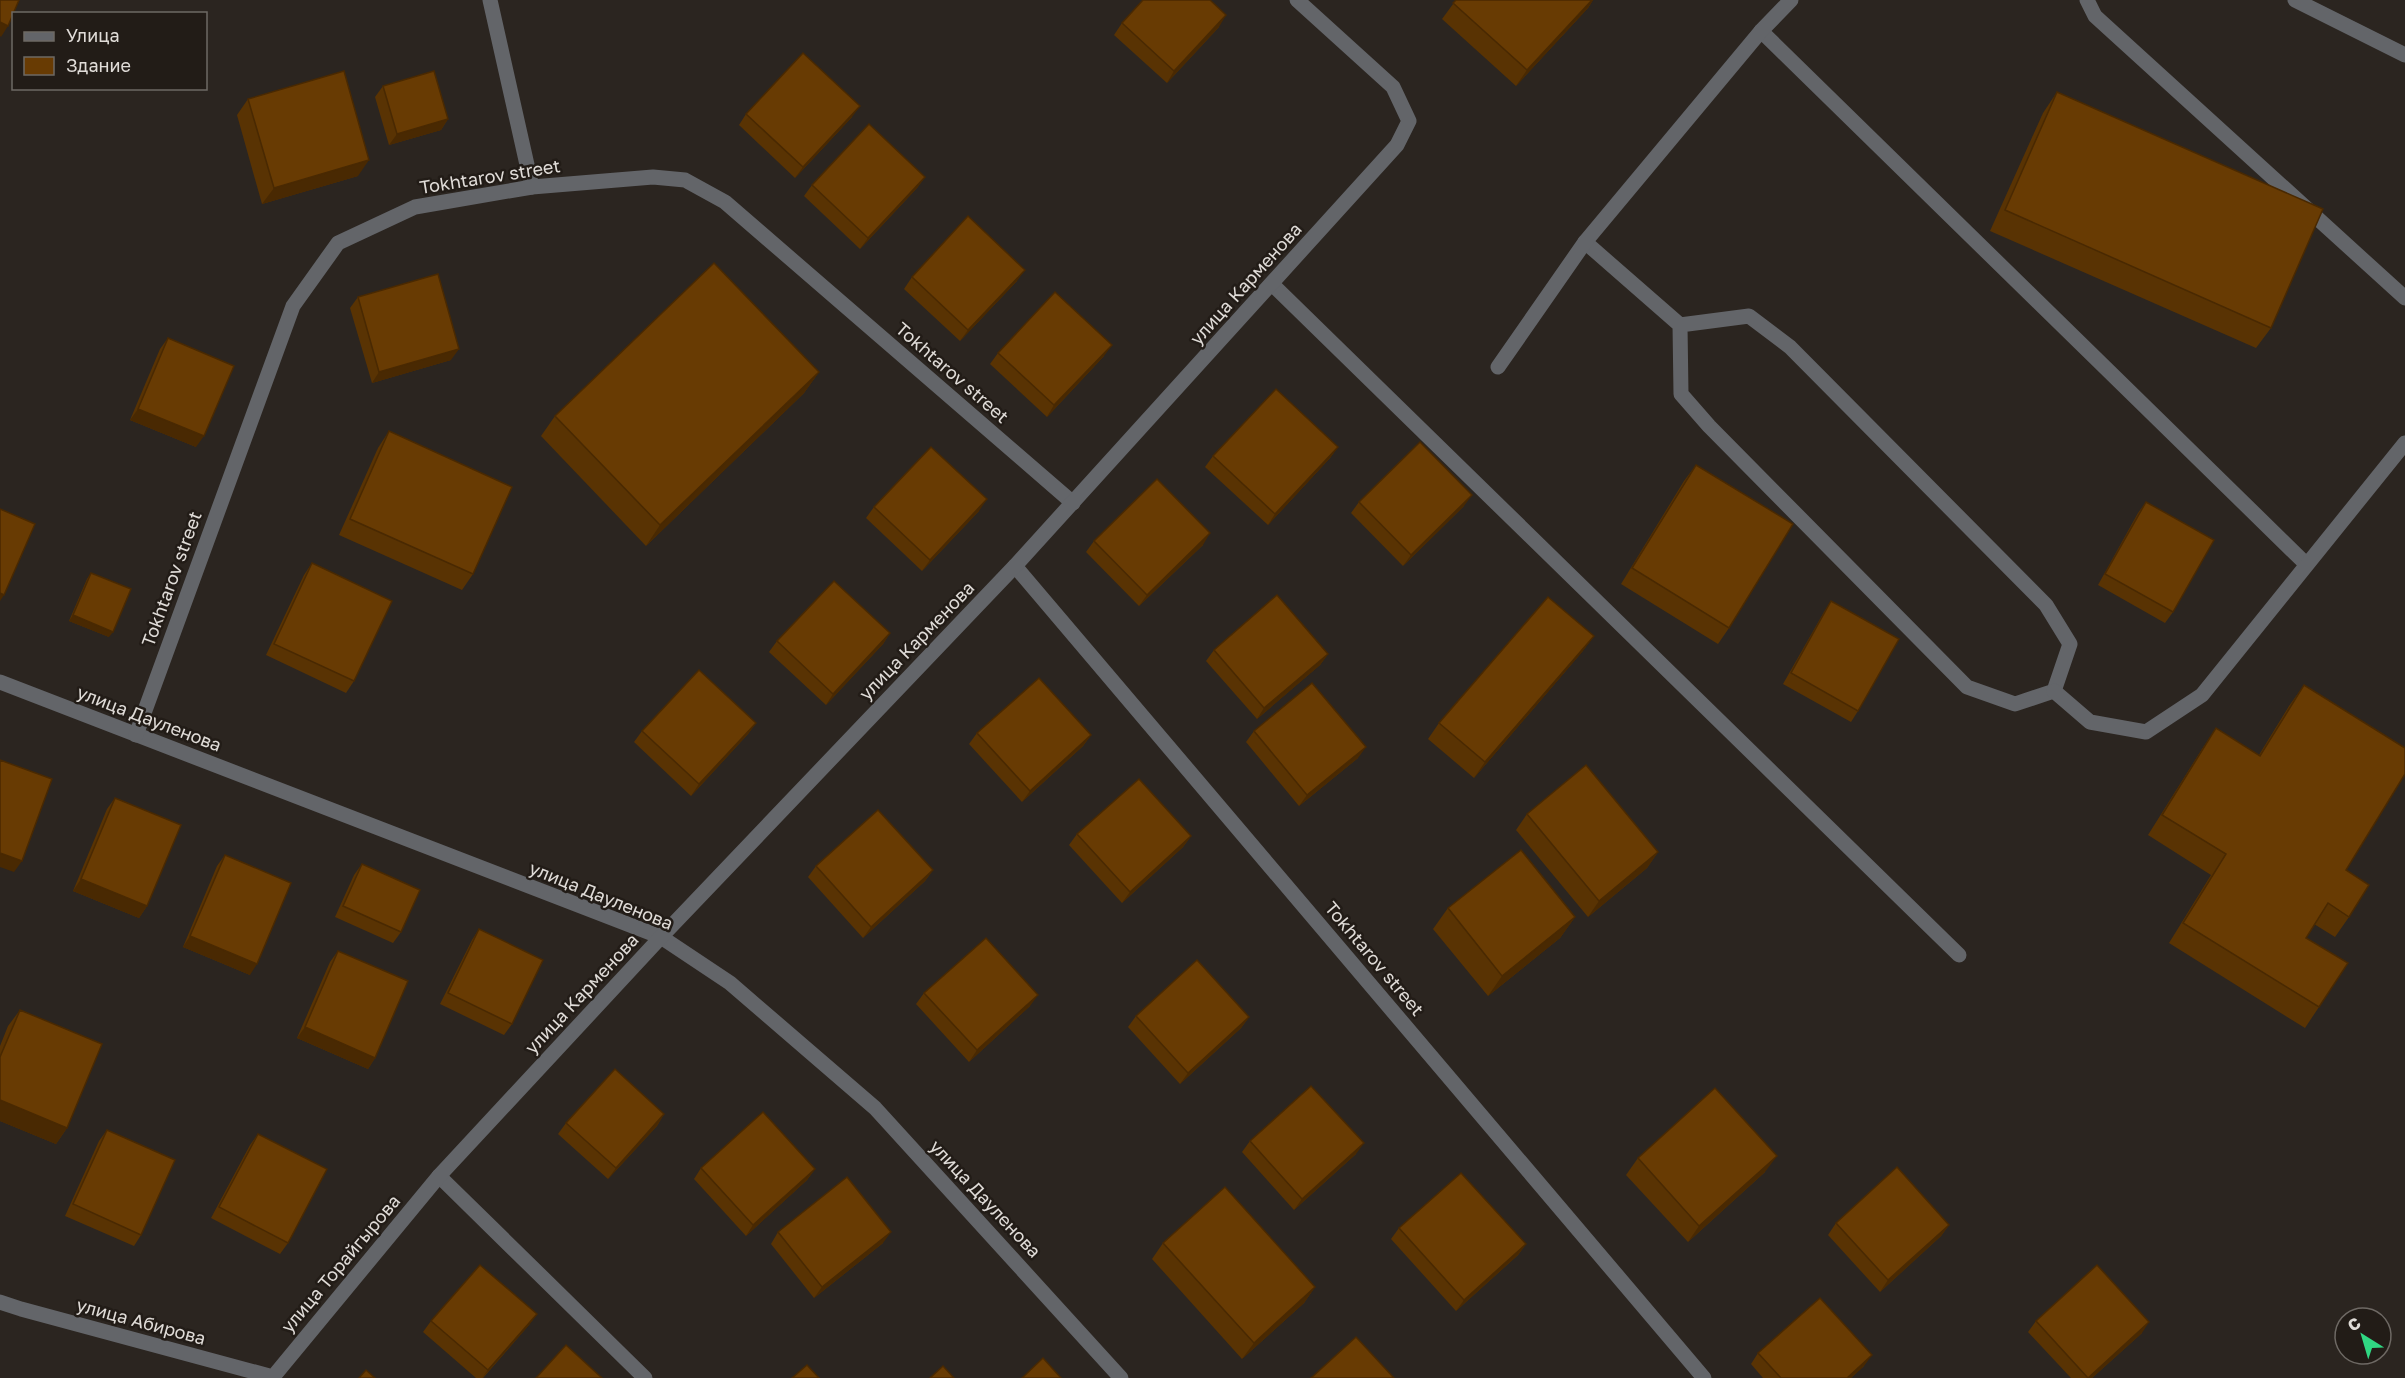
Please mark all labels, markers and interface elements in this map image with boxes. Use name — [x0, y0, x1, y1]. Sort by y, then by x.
legend — [12, 12, 207, 90]
text: Улица — [66, 24, 120, 46]
text: Здание — [66, 54, 131, 76]
street label: Tokhtarov street — [418, 154, 562, 198]
street label: улица Карменова — [1185, 218, 1306, 349]
street label: Tokhtarov street — [892, 317, 1014, 427]
street label: Tokhtarov street — [136, 508, 206, 649]
street label: улица Карменова — [854, 576, 979, 704]
street label: улица Дауленова — [74, 680, 225, 756]
street label: улица Дауленова — [526, 856, 676, 934]
street label: Tokhtarov street — [1321, 897, 1429, 1020]
street label: улица Карменова — [520, 929, 643, 1058]
street label: улица Дауленова — [926, 1135, 1046, 1262]
street label: улица Торайгырова — [276, 1190, 404, 1337]
street label: улица Абирова — [74, 1293, 208, 1349]
north arrow — [2333, 1306, 2393, 1366]
text: С — [2343, 1313, 2365, 1335]

